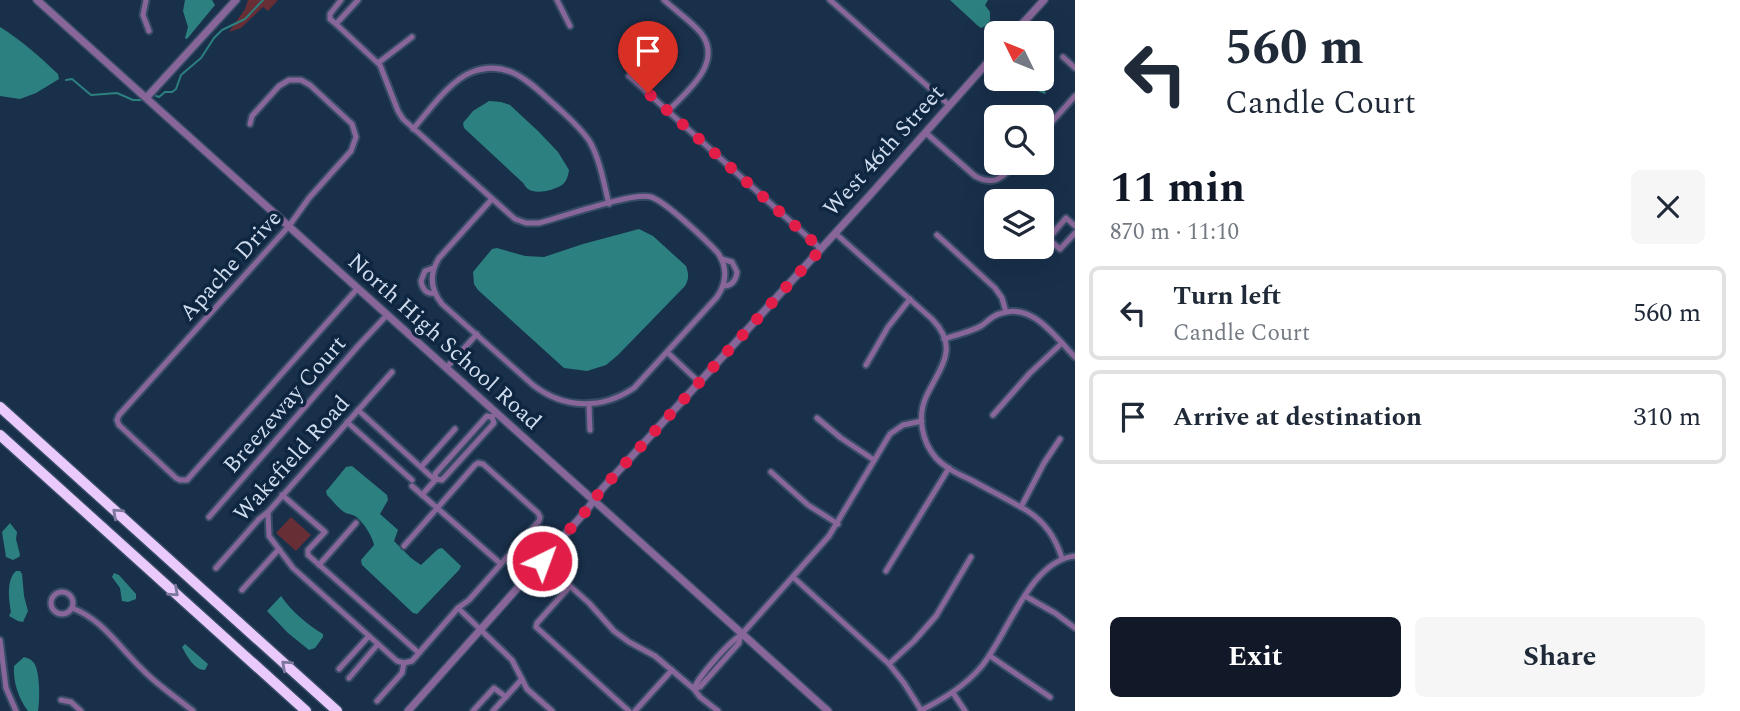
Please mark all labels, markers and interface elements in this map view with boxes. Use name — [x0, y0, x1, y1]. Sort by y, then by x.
text: 560 m — [1225, 11, 1364, 86]
pin — [618, 21, 678, 93]
north arrow — [984, 21, 1054, 91]
map controls — [984, 21, 1054, 259]
icon: left — [1110, 28, 1201, 119]
icon: arrive — [629, 32, 667, 70]
street label: West 46th Street — [815, 77, 953, 225]
text: Candle Court — [1225, 79, 1416, 128]
button: search — [984, 105, 1054, 175]
text: 11 min — [1110, 157, 1245, 220]
button: close — [1631, 170, 1705, 244]
button: layers — [984, 189, 1054, 259]
street label: Apache Drive — [172, 203, 291, 329]
text: 870 m · 11:10 — [1110, 215, 1239, 250]
street label: North High School Road — [339, 245, 549, 439]
text: Turn left — [1173, 276, 1281, 316]
text: 560 m — [1633, 293, 1701, 333]
icon: left — [1114, 294, 1152, 332]
text: Candle Court — [1173, 316, 1310, 351]
street label: Breezeway Court — [215, 328, 355, 482]
street label: Wakefield Road — [226, 388, 359, 530]
text: Arrive at destination — [1173, 397, 1422, 437]
text: 310 m — [1633, 397, 1701, 437]
icon: arrive — [1114, 398, 1152, 436]
one-way arrow — [112, 508, 125, 521]
position arrow — [505, 524, 579, 598]
one-way arrow — [165, 584, 178, 596]
button: Exit — [1110, 617, 1401, 697]
button: Share — [1415, 617, 1705, 697]
one-way arrow — [281, 661, 294, 673]

